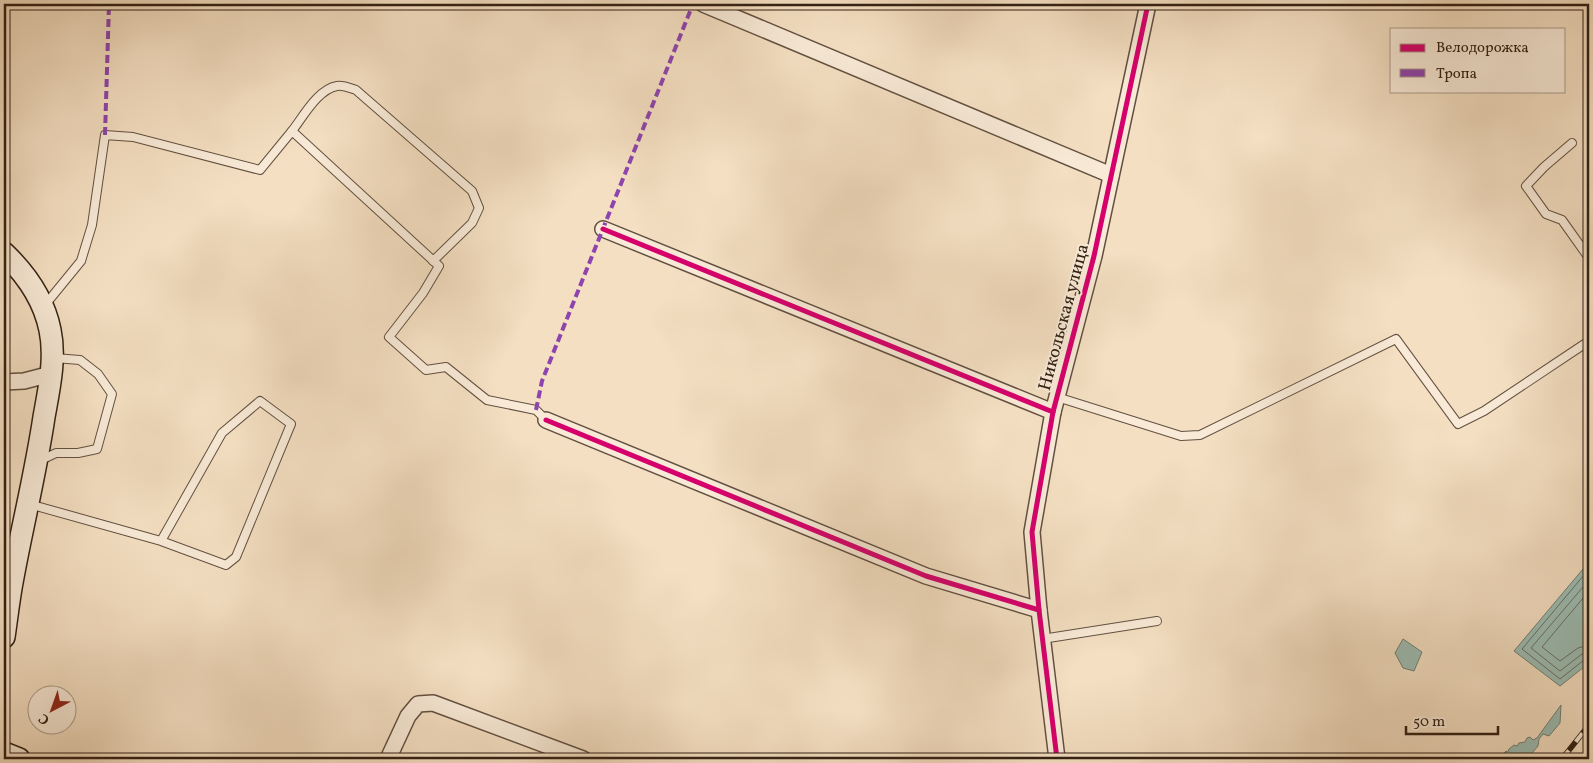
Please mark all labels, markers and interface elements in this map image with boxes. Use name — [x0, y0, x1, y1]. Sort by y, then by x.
legend — [1390, 28, 1566, 92]
text: Велодорожка — [1436, 38, 1529, 59]
text: Тропа — [1436, 64, 1477, 85]
street label: Никольская улица — [1033, 241, 1096, 394]
north arrow — [28, 686, 78, 736]
scale bar — [1406, 703, 1498, 735]
text: С — [35, 709, 54, 729]
text: 50 m — [1413, 712, 1445, 733]

